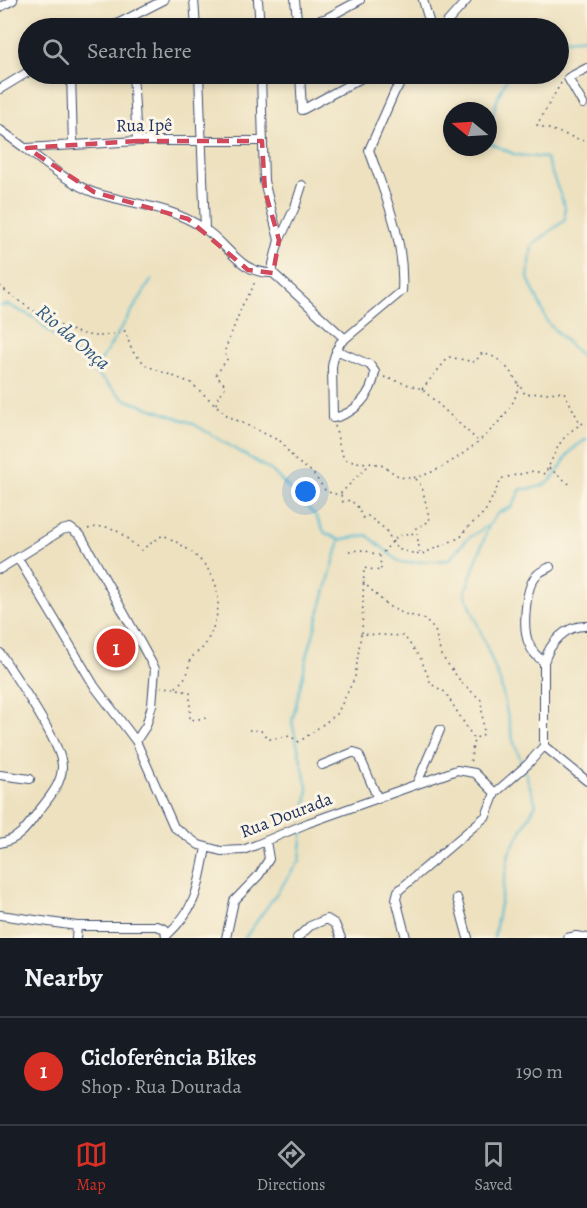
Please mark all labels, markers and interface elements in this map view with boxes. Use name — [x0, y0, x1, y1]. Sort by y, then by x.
search box — [18, 18, 569, 84]
icon: search — [39, 35, 72, 68]
text: Search here — [87, 36, 192, 66]
north arrow — [443, 102, 497, 156]
street label: Rua Ipê — [116, 113, 172, 137]
water label: Rio da Onça — [30, 298, 116, 376]
your location — [291, 477, 320, 506]
pin: 1 — [96, 626, 136, 670]
street label: Rua Dourada — [237, 786, 336, 844]
text: Nearby — [24, 960, 103, 995]
text: Cicloferência Bikes — [81, 1043, 257, 1073]
text: 1 — [40, 1058, 47, 1085]
text: 190 m — [516, 1058, 563, 1085]
text: Shop · Rua Dourada — [81, 1073, 242, 1100]
tab: Map — [75, 1138, 108, 1196]
tab: Directions — [257, 1138, 325, 1196]
tab: Saved — [474, 1138, 512, 1196]

